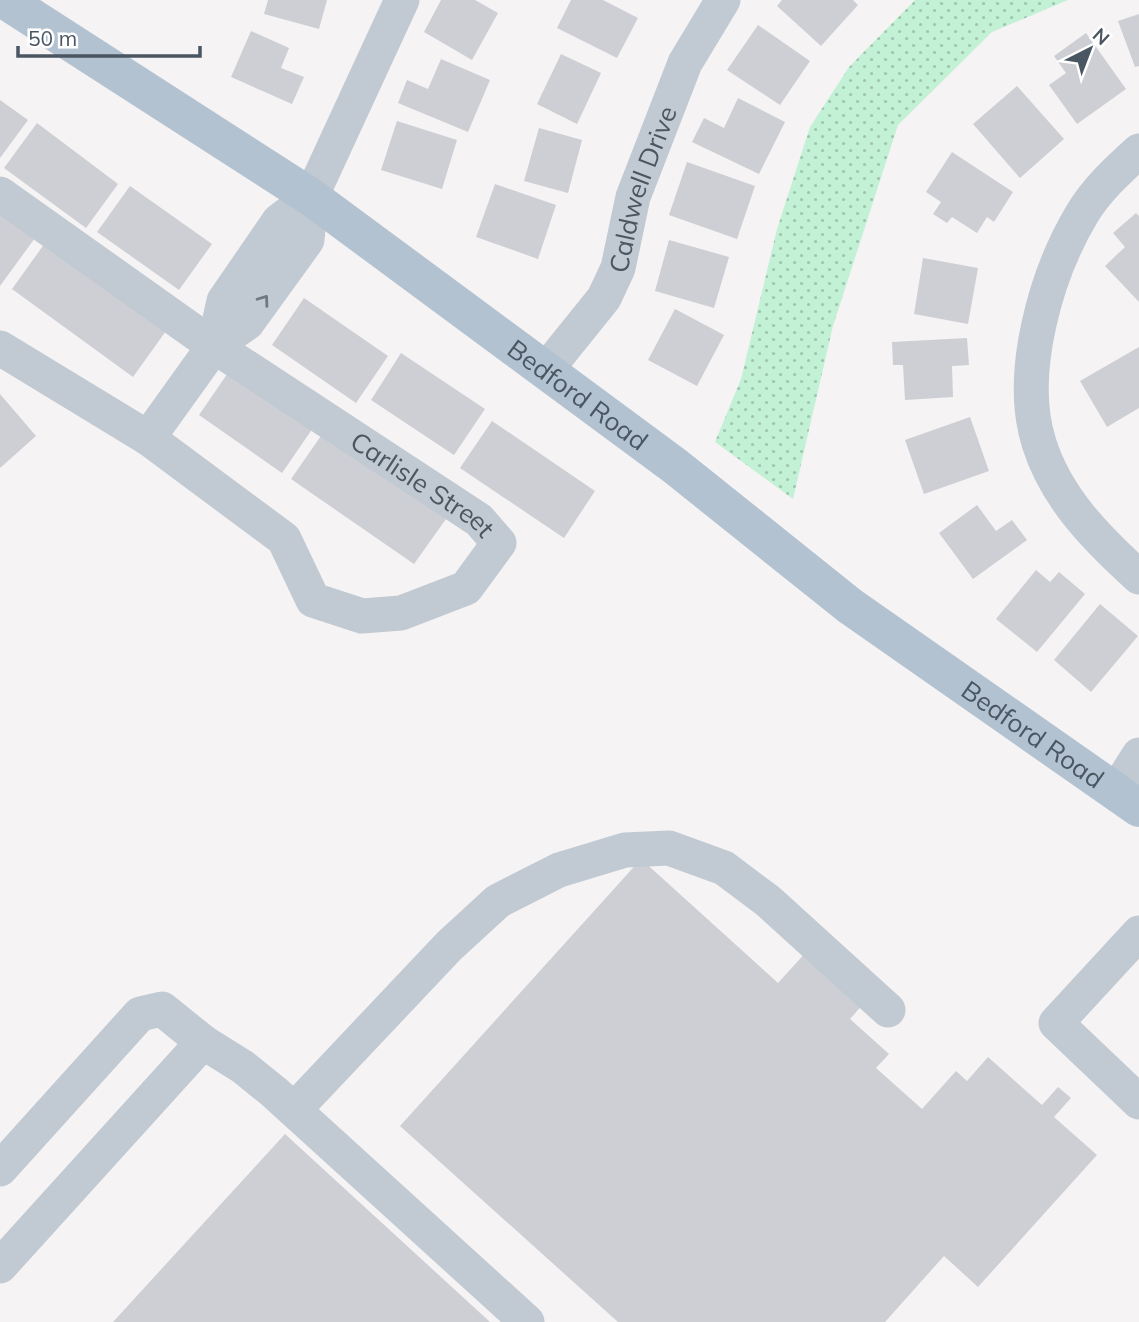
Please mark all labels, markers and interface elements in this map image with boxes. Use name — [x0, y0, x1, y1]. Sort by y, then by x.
scale bar — [18, 14, 200, 58]
north arrow — [1055, 14, 1125, 84]
text: N — [1088, 23, 1115, 50]
text: 50 m — [28, 25, 77, 51]
street label: Caldwell Drive — [601, 101, 683, 276]
one-way arrow — [255, 296, 268, 308]
street label: Bedford Road — [501, 332, 655, 457]
street label: Carlisle Street — [345, 424, 503, 544]
street label: Bedford Road — [955, 673, 1111, 795]

